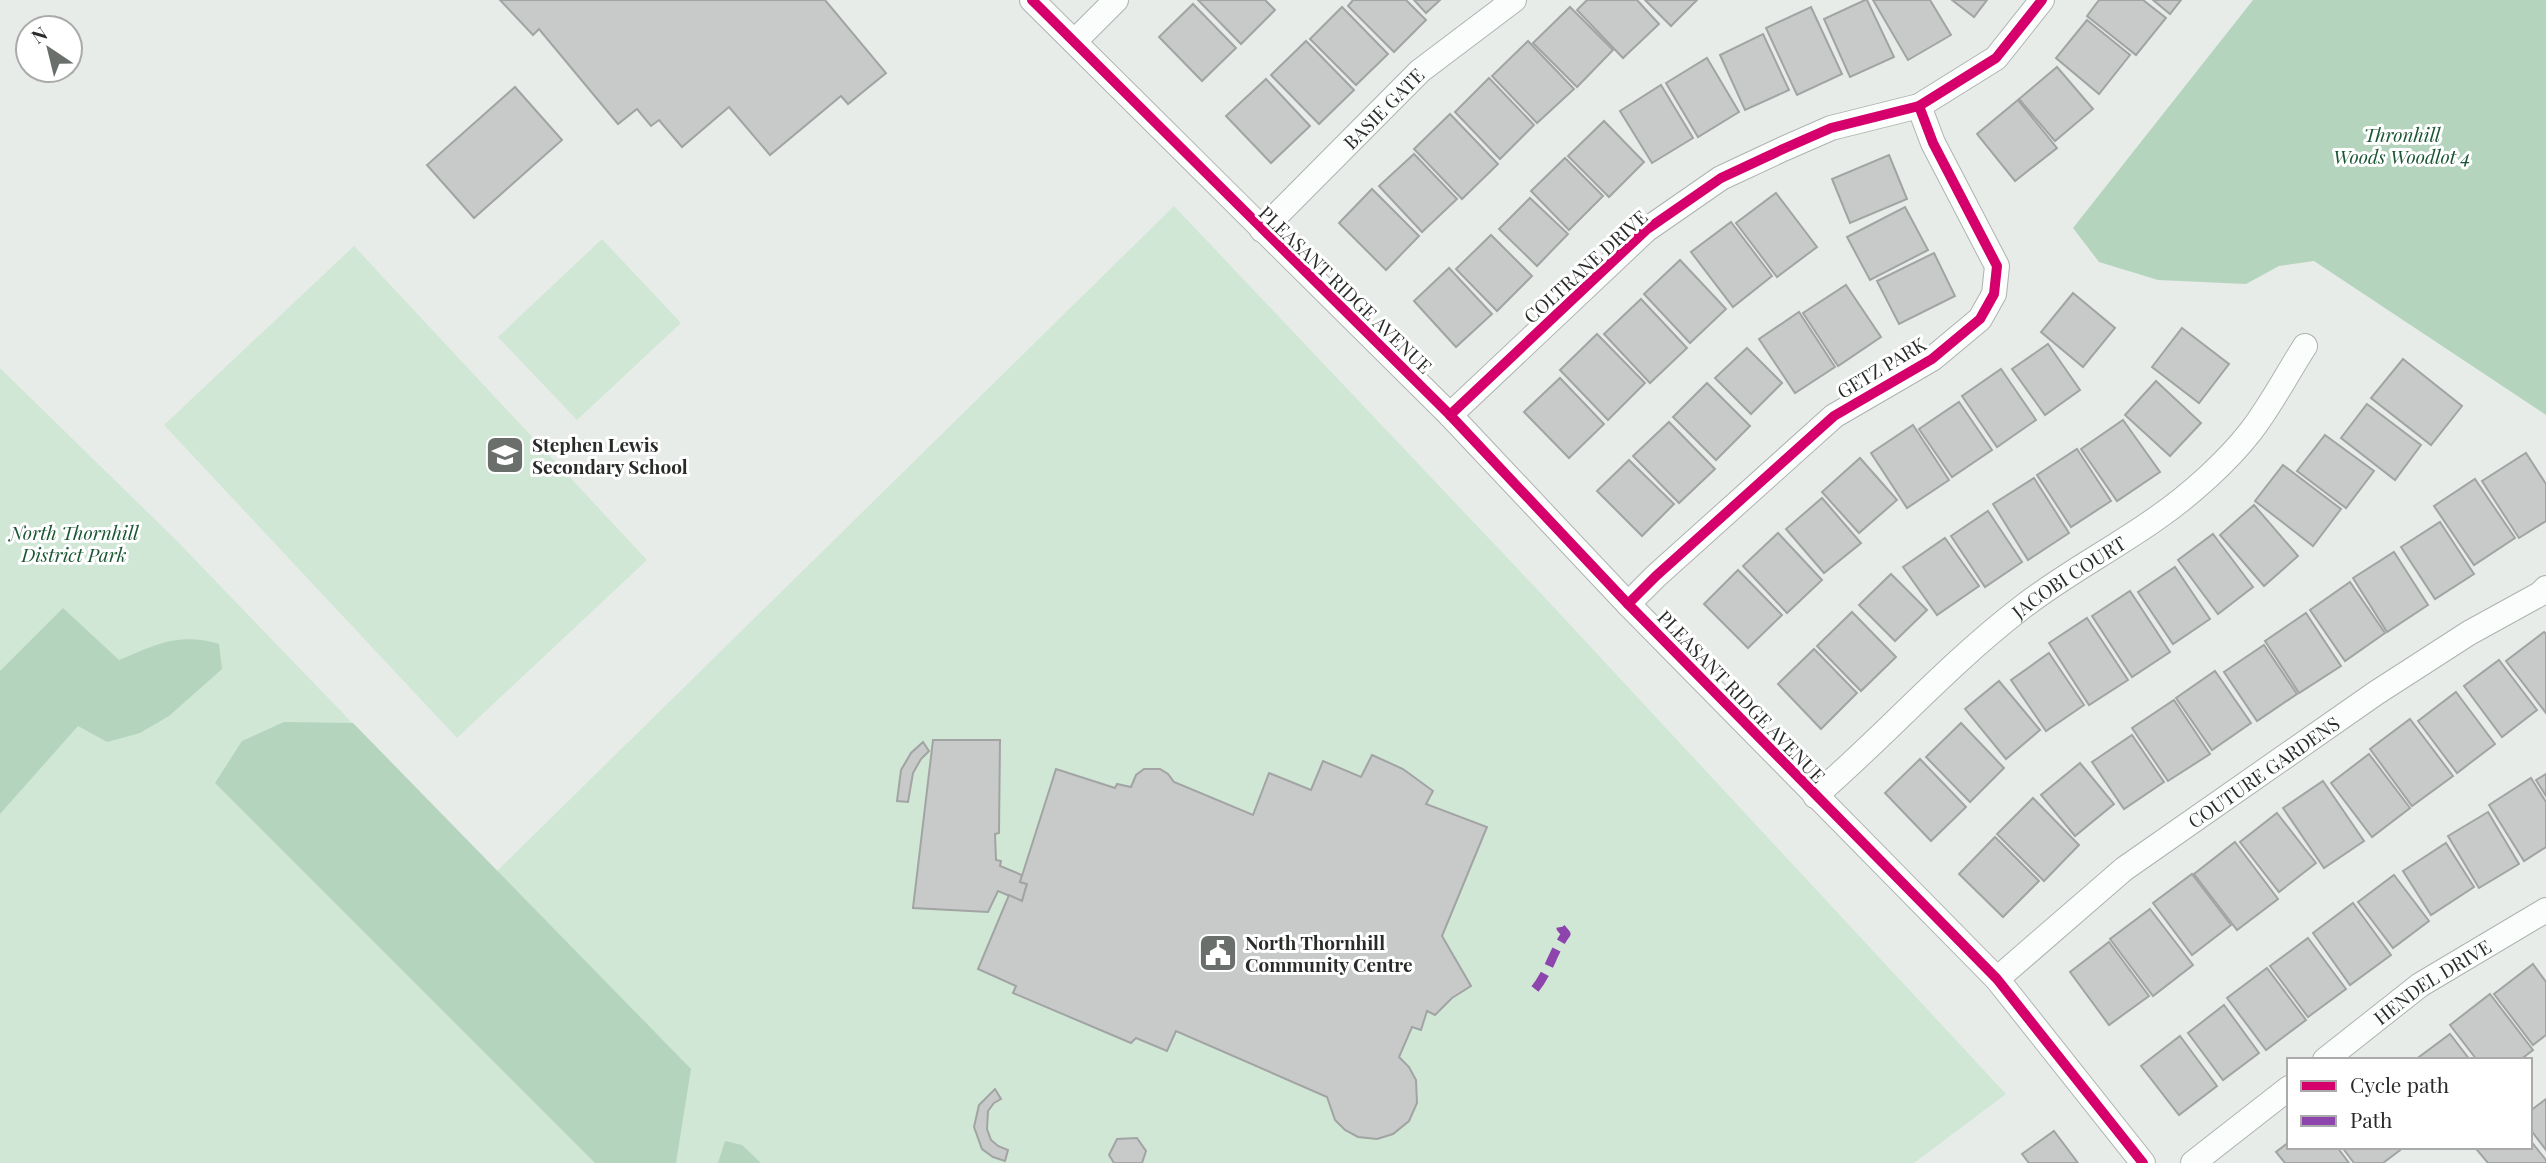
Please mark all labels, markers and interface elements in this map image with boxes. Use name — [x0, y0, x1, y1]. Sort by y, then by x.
north arrow — [14, 14, 84, 84]
text: N — [26, 20, 52, 49]
street label: BASIE GATE — [1337, 62, 1429, 154]
park label: Thronhill Woods Woodlot 4 — [2333, 121, 2471, 169]
street label: PLEASANT RIDGE AVENUE — [1254, 199, 1438, 379]
street label: COLTRANE DRIVE — [1518, 203, 1652, 329]
street label: GETZ PARK — [1832, 330, 1931, 404]
place label: Stephen Lewis Secondary School — [532, 431, 688, 479]
school or university icon: Stephen Lewis Secondary School — [484, 434, 526, 476]
park label: North Thornhill District Park — [7, 519, 139, 567]
street label: JACOBI COURT — [2005, 529, 2131, 624]
street label: PLEASANT RIDGE AVENUE — [1652, 604, 1832, 788]
street label: COUTURE GARDENS — [2182, 710, 2344, 834]
place label: North Thornhill Community Centre — [1245, 929, 1413, 977]
public building icon: North Thornhill Community Centre — [1197, 932, 1239, 974]
street label: HENDEL DRIVE — [2368, 933, 2496, 1030]
legend — [2287, 1058, 2532, 1149]
text: Cycle path — [2350, 1070, 2450, 1098]
text: Path — [2350, 1105, 2393, 1133]

